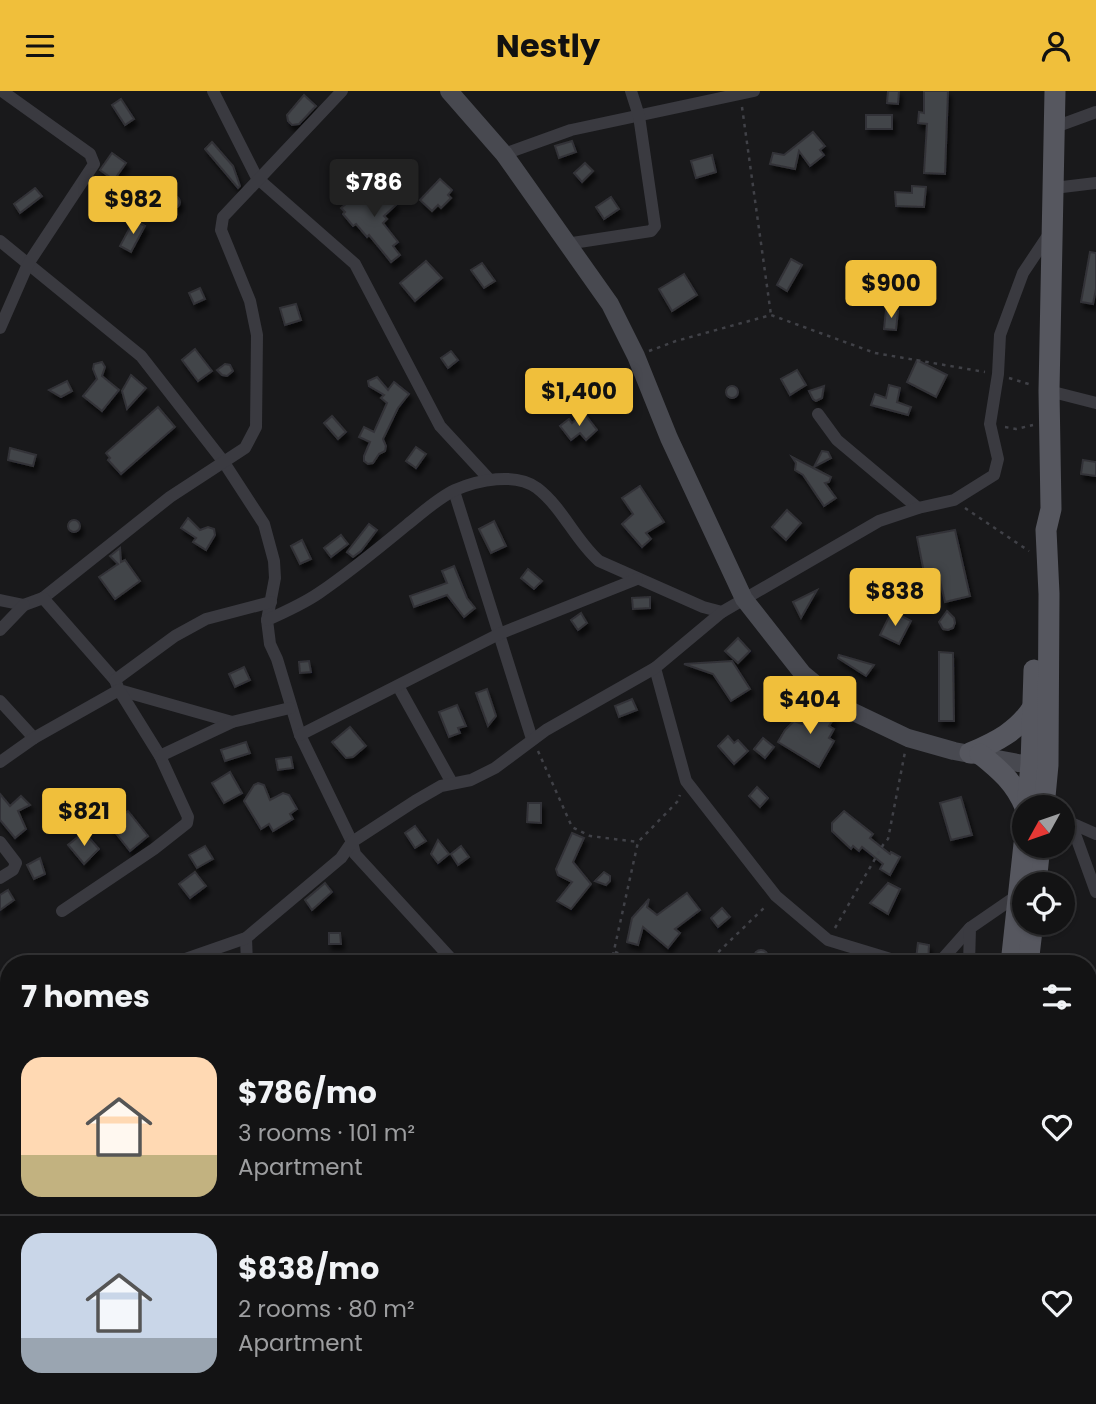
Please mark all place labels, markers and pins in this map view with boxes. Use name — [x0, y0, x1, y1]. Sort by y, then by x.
pin: $786 — [333, 159, 415, 219]
pin: $982 — [92, 177, 174, 236]
pin: $900 — [850, 261, 932, 320]
pin: $1,400 — [522, 369, 636, 428]
pin: $838 — [854, 568, 936, 628]
pin: $404 — [769, 677, 851, 736]
pin: $821 — [43, 789, 125, 848]

